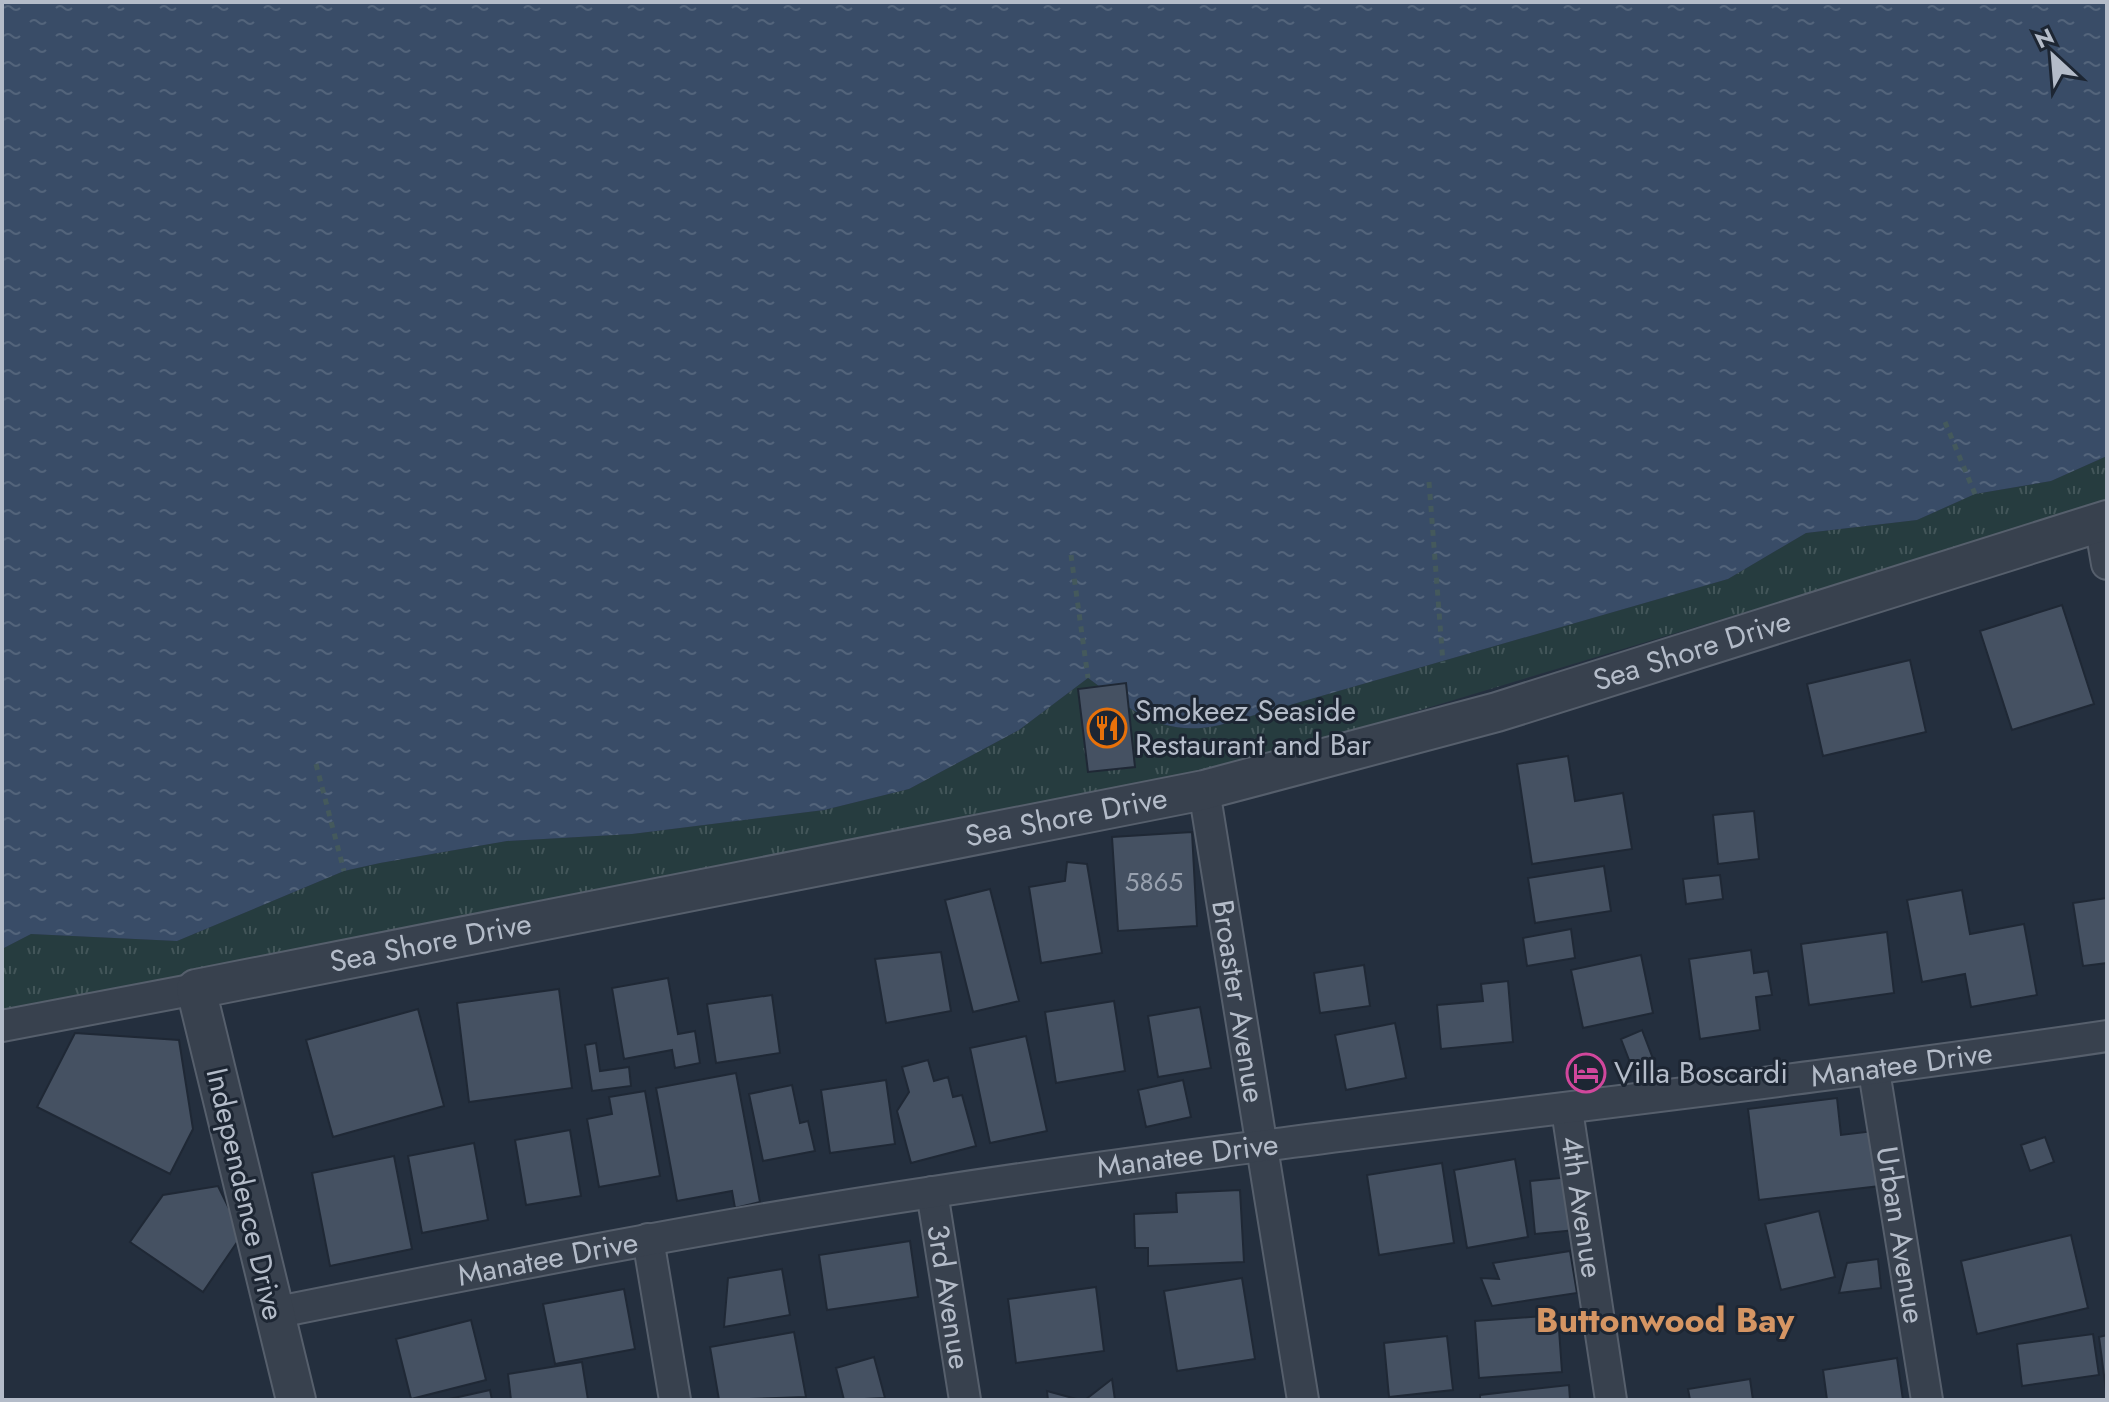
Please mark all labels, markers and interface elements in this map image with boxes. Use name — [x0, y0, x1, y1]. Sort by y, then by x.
north arrow — [2013, 16, 2093, 96]
text: N — [2029, 20, 2059, 56]
street label: Sea Shore Drive — [1588, 599, 1796, 701]
place label: Smokeez Seaside Restaurant and Bar — [1135, 689, 1372, 766]
restaurant icon: Smokeez Seaside Restaurant and Bar — [1086, 707, 1128, 749]
street label: Sea Shore Drive — [961, 776, 1171, 858]
house number: 5865 — [1125, 863, 1183, 901]
street label: Broaster Avenue — [1201, 897, 1276, 1106]
street label: Sea Shore Drive — [326, 901, 535, 983]
street label: Manatee Drive — [1808, 1031, 1995, 1098]
place label: Villa Boscardi — [1614, 1051, 1788, 1094]
hotel icon: Villa Boscardi — [1565, 1052, 1607, 1094]
street label: Independence Drive — [196, 1063, 295, 1324]
street label: Manatee Drive — [1094, 1122, 1281, 1189]
street label: 4th Avenue — [1550, 1133, 1614, 1281]
street label: Urban Avenue — [1865, 1143, 1936, 1327]
street label: Manatee Drive — [454, 1220, 641, 1297]
street label: 3rd Avenue — [916, 1221, 982, 1372]
district label: Buttonwood Bay — [1536, 1296, 1795, 1345]

